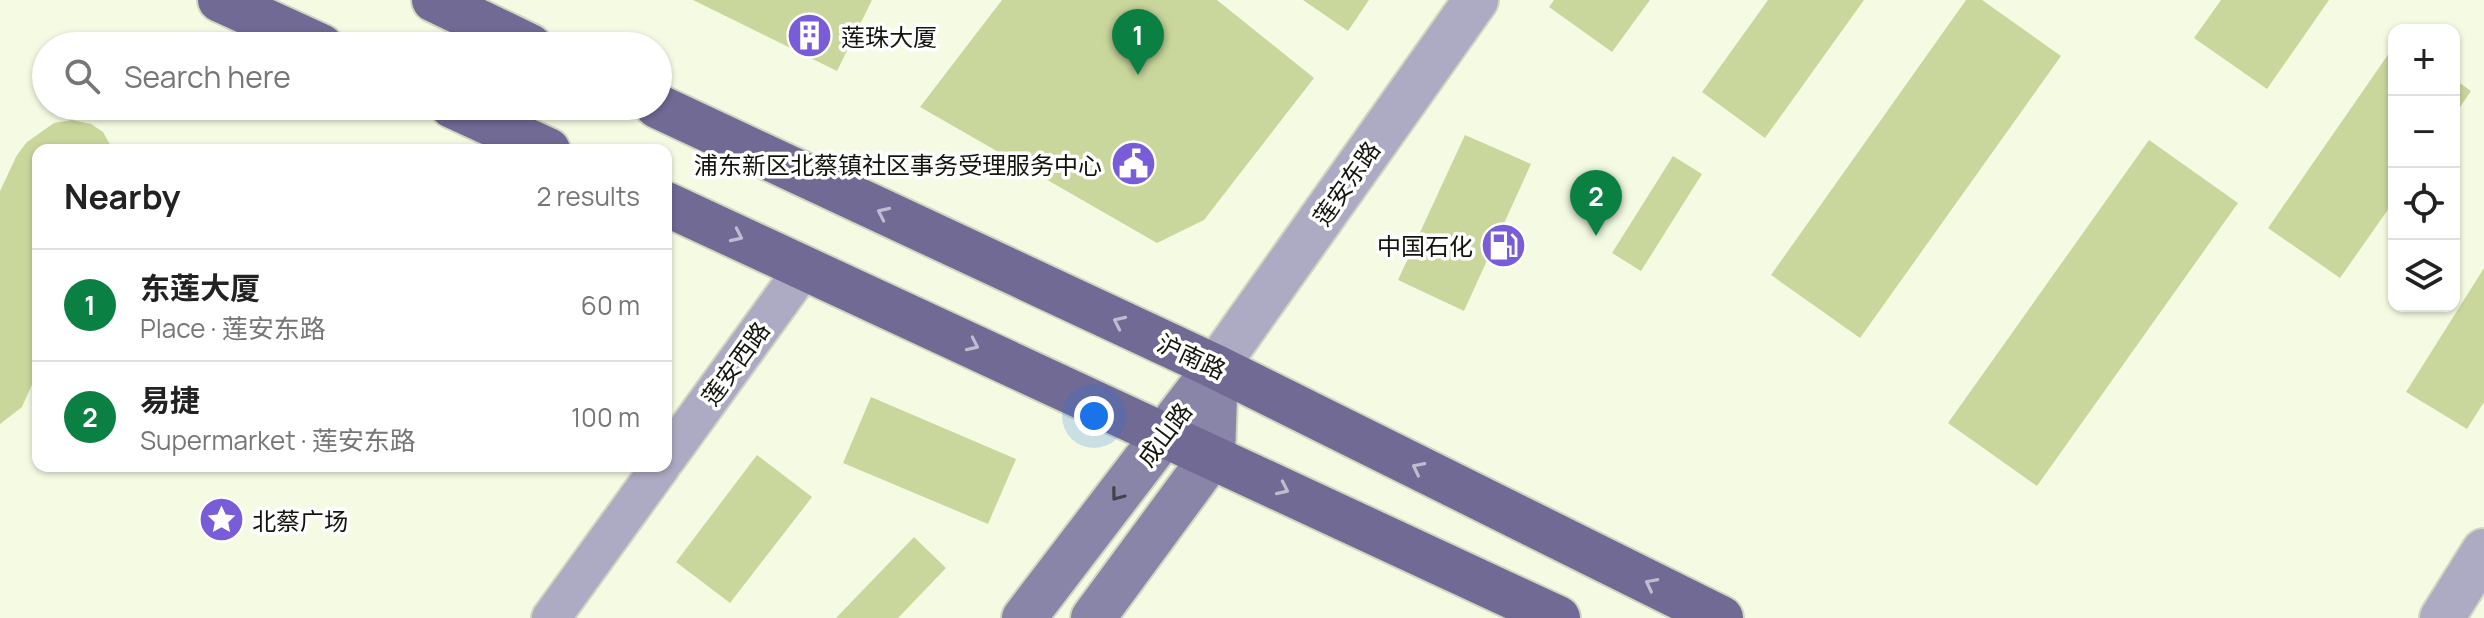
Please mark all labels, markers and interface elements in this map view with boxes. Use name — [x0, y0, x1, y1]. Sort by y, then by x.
pin: 1 — [1112, 9, 1164, 75]
building icon: 莲珠大厦 — [786, 12, 834, 60]
place label: 莲珠大厦 — [841, 20, 937, 53]
map controls — [2388, 24, 2460, 312]
button: + — [2388, 24, 2460, 96]
search box — [32, 32, 672, 120]
icon: search — [60, 54, 104, 98]
text: Search here — [124, 56, 291, 97]
button: − — [2388, 96, 2460, 168]
street label: 莲安东路 — [1305, 134, 1387, 232]
public building icon: 浦东新区北蔡镇社区事务受理服务中心 — [1109, 140, 1157, 188]
place label: 浦东新区北蔡镇社区事务受理服务中心 — [694, 148, 1102, 181]
button: locate — [2388, 168, 2460, 240]
pin: 2 — [1570, 170, 1622, 236]
text: Nearby — [64, 173, 180, 219]
text: 2 results — [536, 178, 640, 214]
one-way arrow — [877, 207, 892, 223]
fuel station icon: 中国石化 — [1480, 221, 1528, 269]
one-way arrow — [729, 226, 743, 242]
place label: 中国石化 — [1377, 229, 1473, 262]
button: layers — [2388, 240, 2460, 312]
text: 东莲大厦 — [140, 267, 260, 308]
text: 1 — [84, 287, 96, 323]
text: 60 m — [581, 287, 640, 323]
text: Place · 莲安东路 — [140, 310, 326, 346]
street label: 莲安西路 — [693, 314, 777, 412]
one-way arrow — [1113, 316, 1128, 332]
street label: 沪南路 — [1152, 326, 1232, 386]
one-way arrow — [965, 335, 979, 351]
text: 易捷 — [140, 379, 200, 420]
street label: 成山路 — [1129, 395, 1199, 473]
your location — [1074, 396, 1114, 436]
text: 2 — [82, 399, 98, 435]
text: 100 m — [571, 399, 640, 435]
text: Supermarket · 莲安东路 — [140, 422, 416, 458]
one-way arrow — [1412, 462, 1427, 478]
one-way arrow — [1275, 479, 1290, 495]
one-way arrow — [1113, 487, 1127, 501]
place icon: 北蔡广场 — [197, 496, 245, 544]
place label: 北蔡广场 — [252, 504, 348, 537]
one-way arrow — [1644, 578, 1659, 594]

